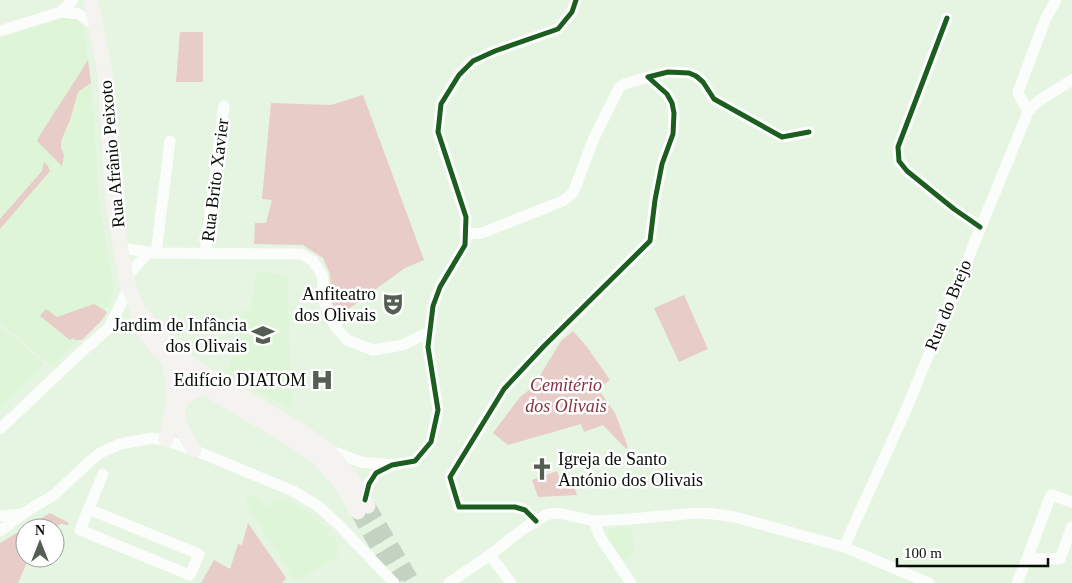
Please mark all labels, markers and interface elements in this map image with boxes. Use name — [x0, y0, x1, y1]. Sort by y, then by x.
street label: Rua Afrânio Peixoto — [96, 79, 128, 229]
street label: Rua Brito Xavier — [198, 117, 232, 243]
street label: Rua do Brejo — [921, 257, 975, 353]
place label: Anfiteatro dos Olivais — [294, 284, 376, 325]
theatre icon: Anfiteatro dos Olivais — [380, 291, 406, 317]
place label: Jardim de Infância dos Olivais — [113, 315, 247, 356]
school or university icon: Jardim de Infância dos Olivais — [250, 322, 276, 348]
hospital icon: Edifício DIATOM — [309, 367, 335, 393]
place label: Edifício DIATOM — [174, 370, 306, 390]
park label: Cemitério dos Olivais — [525, 375, 607, 416]
place label: Igreja de Santo António dos Olivais — [558, 449, 703, 490]
church icon: Igreja de Santo António dos Olivais — [529, 456, 555, 482]
north arrow — [15, 518, 65, 568]
text: N — [35, 523, 45, 538]
scale bar — [897, 536, 1048, 568]
text: 100 m — [904, 545, 942, 561]

